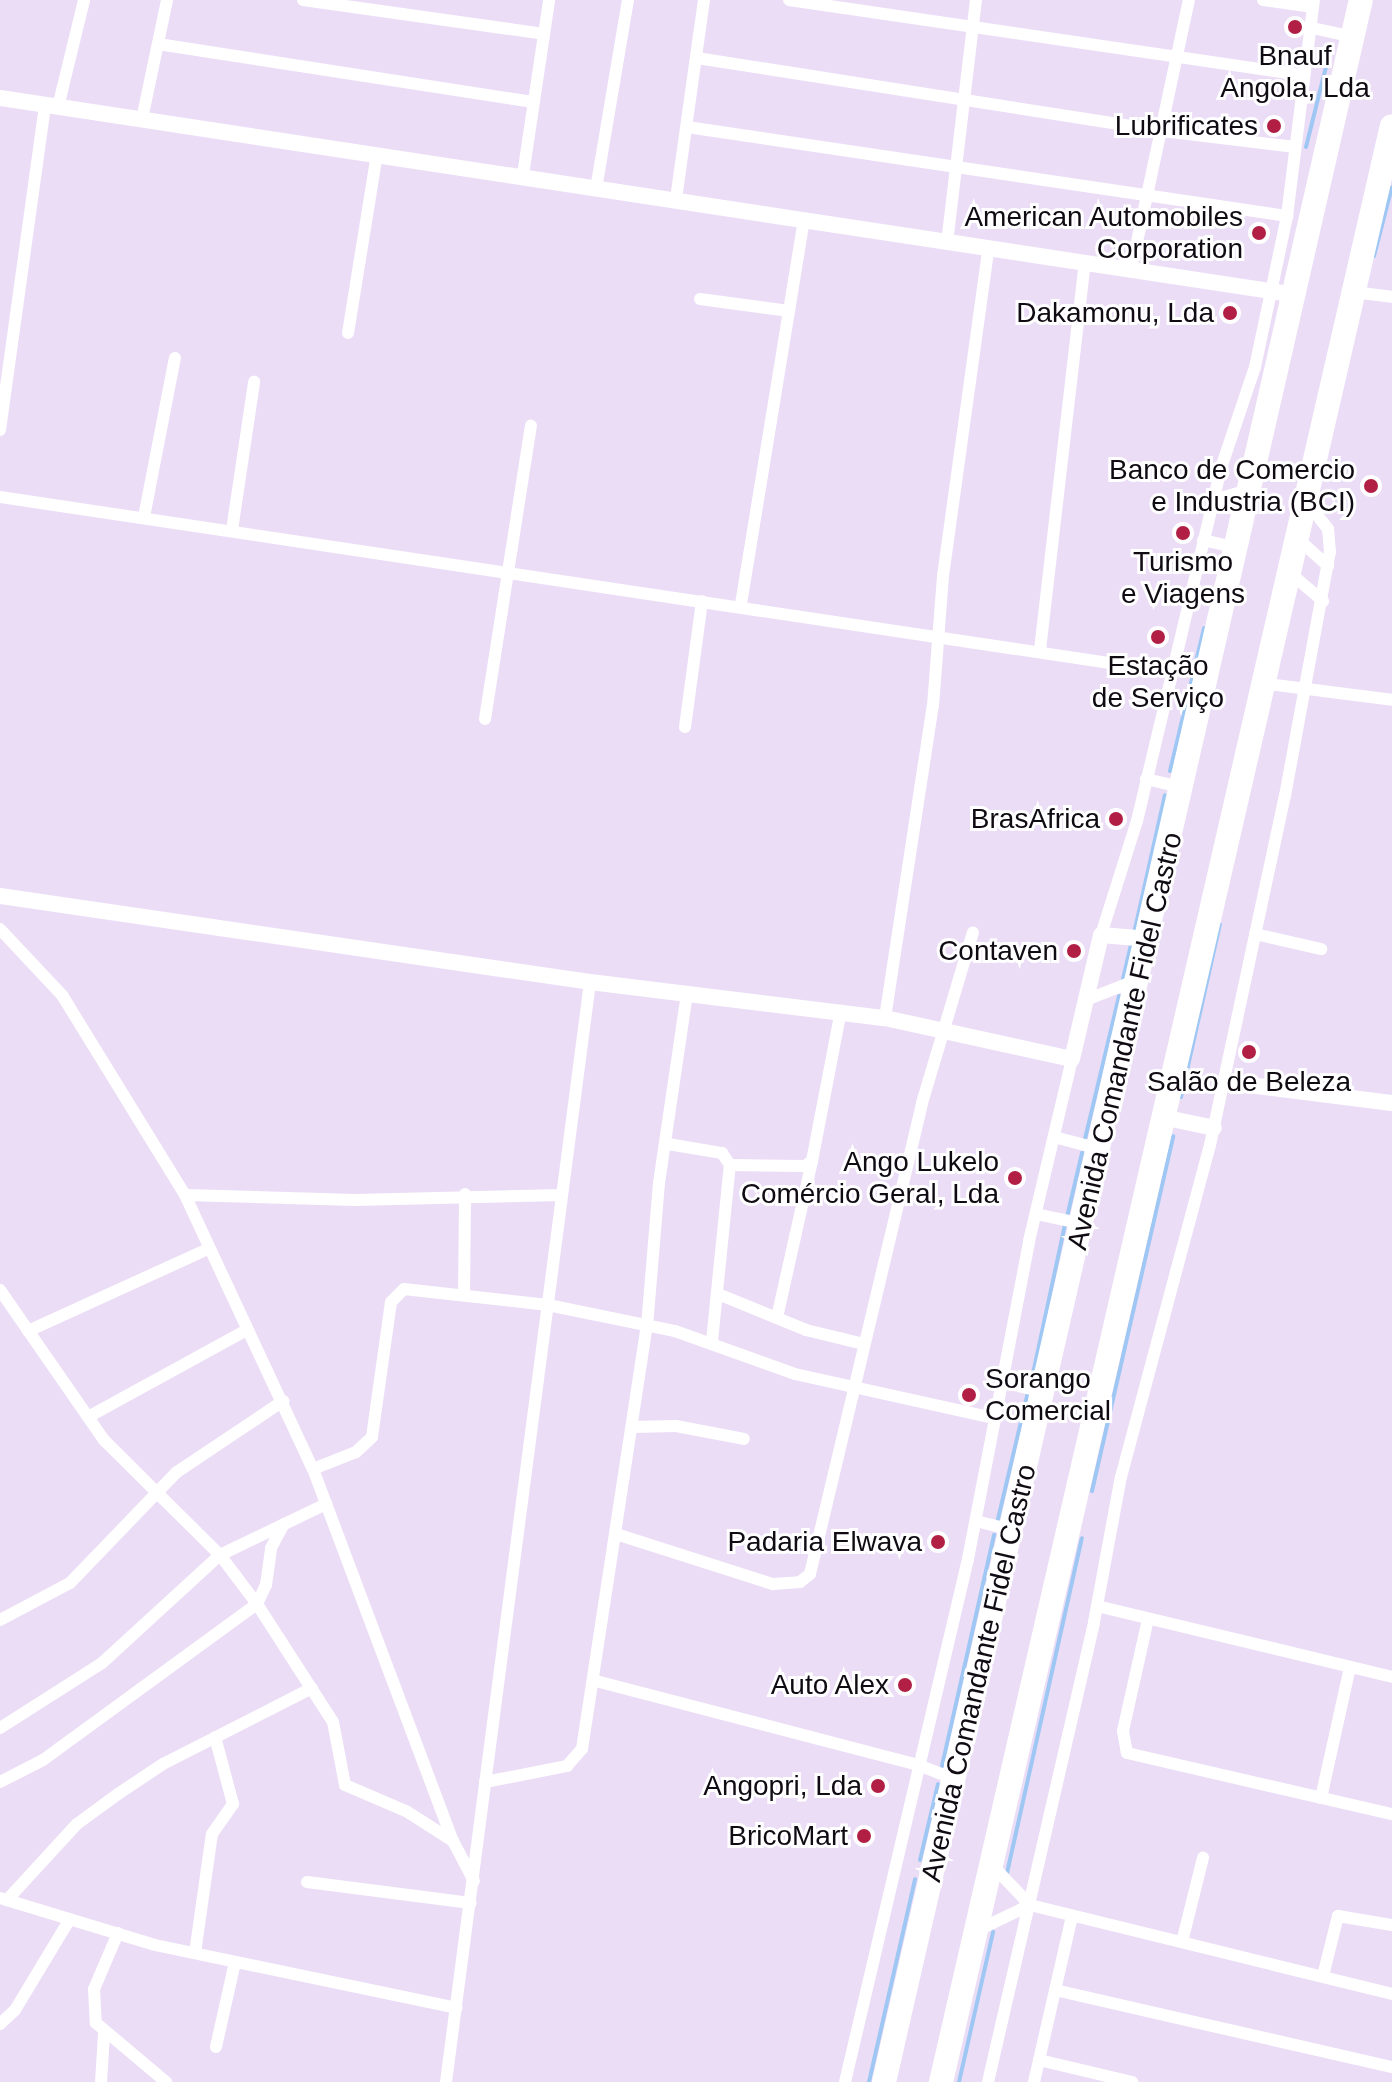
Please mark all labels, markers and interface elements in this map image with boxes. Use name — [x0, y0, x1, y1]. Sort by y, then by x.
marker: Bnauf Angola, Lda — [1286, 18, 1304, 36]
place label: Bnauf Angola, Lda — [1220, 39, 1370, 105]
place label: Lubrificates — [1115, 109, 1258, 143]
marker: Lubrificates — [1265, 117, 1283, 135]
place label: American Automobiles Corporation — [963, 200, 1243, 266]
marker: American Automobiles Corporation — [1250, 224, 1268, 242]
place label: Dakamonu, Lda — [1016, 296, 1214, 330]
marker: Dakamonu, Lda — [1221, 304, 1239, 322]
place label: Banco de Comercio e Industria (BCI) — [1109, 453, 1355, 519]
marker: Banco de Comercio e Industria (BCI) — [1362, 477, 1380, 495]
marker: Turismo e Viagens — [1174, 524, 1192, 542]
place label: Turismo e Viagens — [1121, 545, 1245, 611]
marker: Estação de Serviço — [1149, 628, 1167, 646]
place label: Estação de Serviço — [1092, 649, 1224, 715]
place label: BrasAfrica — [971, 802, 1100, 836]
marker: BrasAfrica — [1107, 810, 1125, 828]
street label: Avenida Comandante Fidel Castro — [1061, 829, 1189, 1253]
place label: Contaven — [938, 934, 1058, 968]
marker: Contaven — [1065, 942, 1083, 960]
marker: Salão de Beleza — [1240, 1043, 1258, 1061]
place label: Salão de Beleza — [1147, 1065, 1351, 1099]
place label: Ango Lukelo Comércio Geral, Lda — [741, 1145, 999, 1211]
marker: Ango Lukelo Comércio Geral, Lda — [1006, 1169, 1024, 1187]
place label: Sorango Comercial — [985, 1362, 1111, 1428]
marker: Sorango Comercial — [960, 1386, 978, 1404]
street label: Avenida Comandante Fidel Castro — [915, 1461, 1043, 1885]
place label: Padaria Elwava — [727, 1525, 922, 1559]
marker: Padaria Elwava — [929, 1533, 947, 1551]
place label: Auto Alex — [769, 1668, 889, 1702]
marker: Auto Alex — [896, 1676, 914, 1694]
place label: Angopri, Lda — [703, 1769, 862, 1803]
marker: Angopri, Lda — [869, 1777, 887, 1795]
place label: BricoMart — [728, 1819, 848, 1853]
marker: BricoMart — [855, 1827, 873, 1845]

